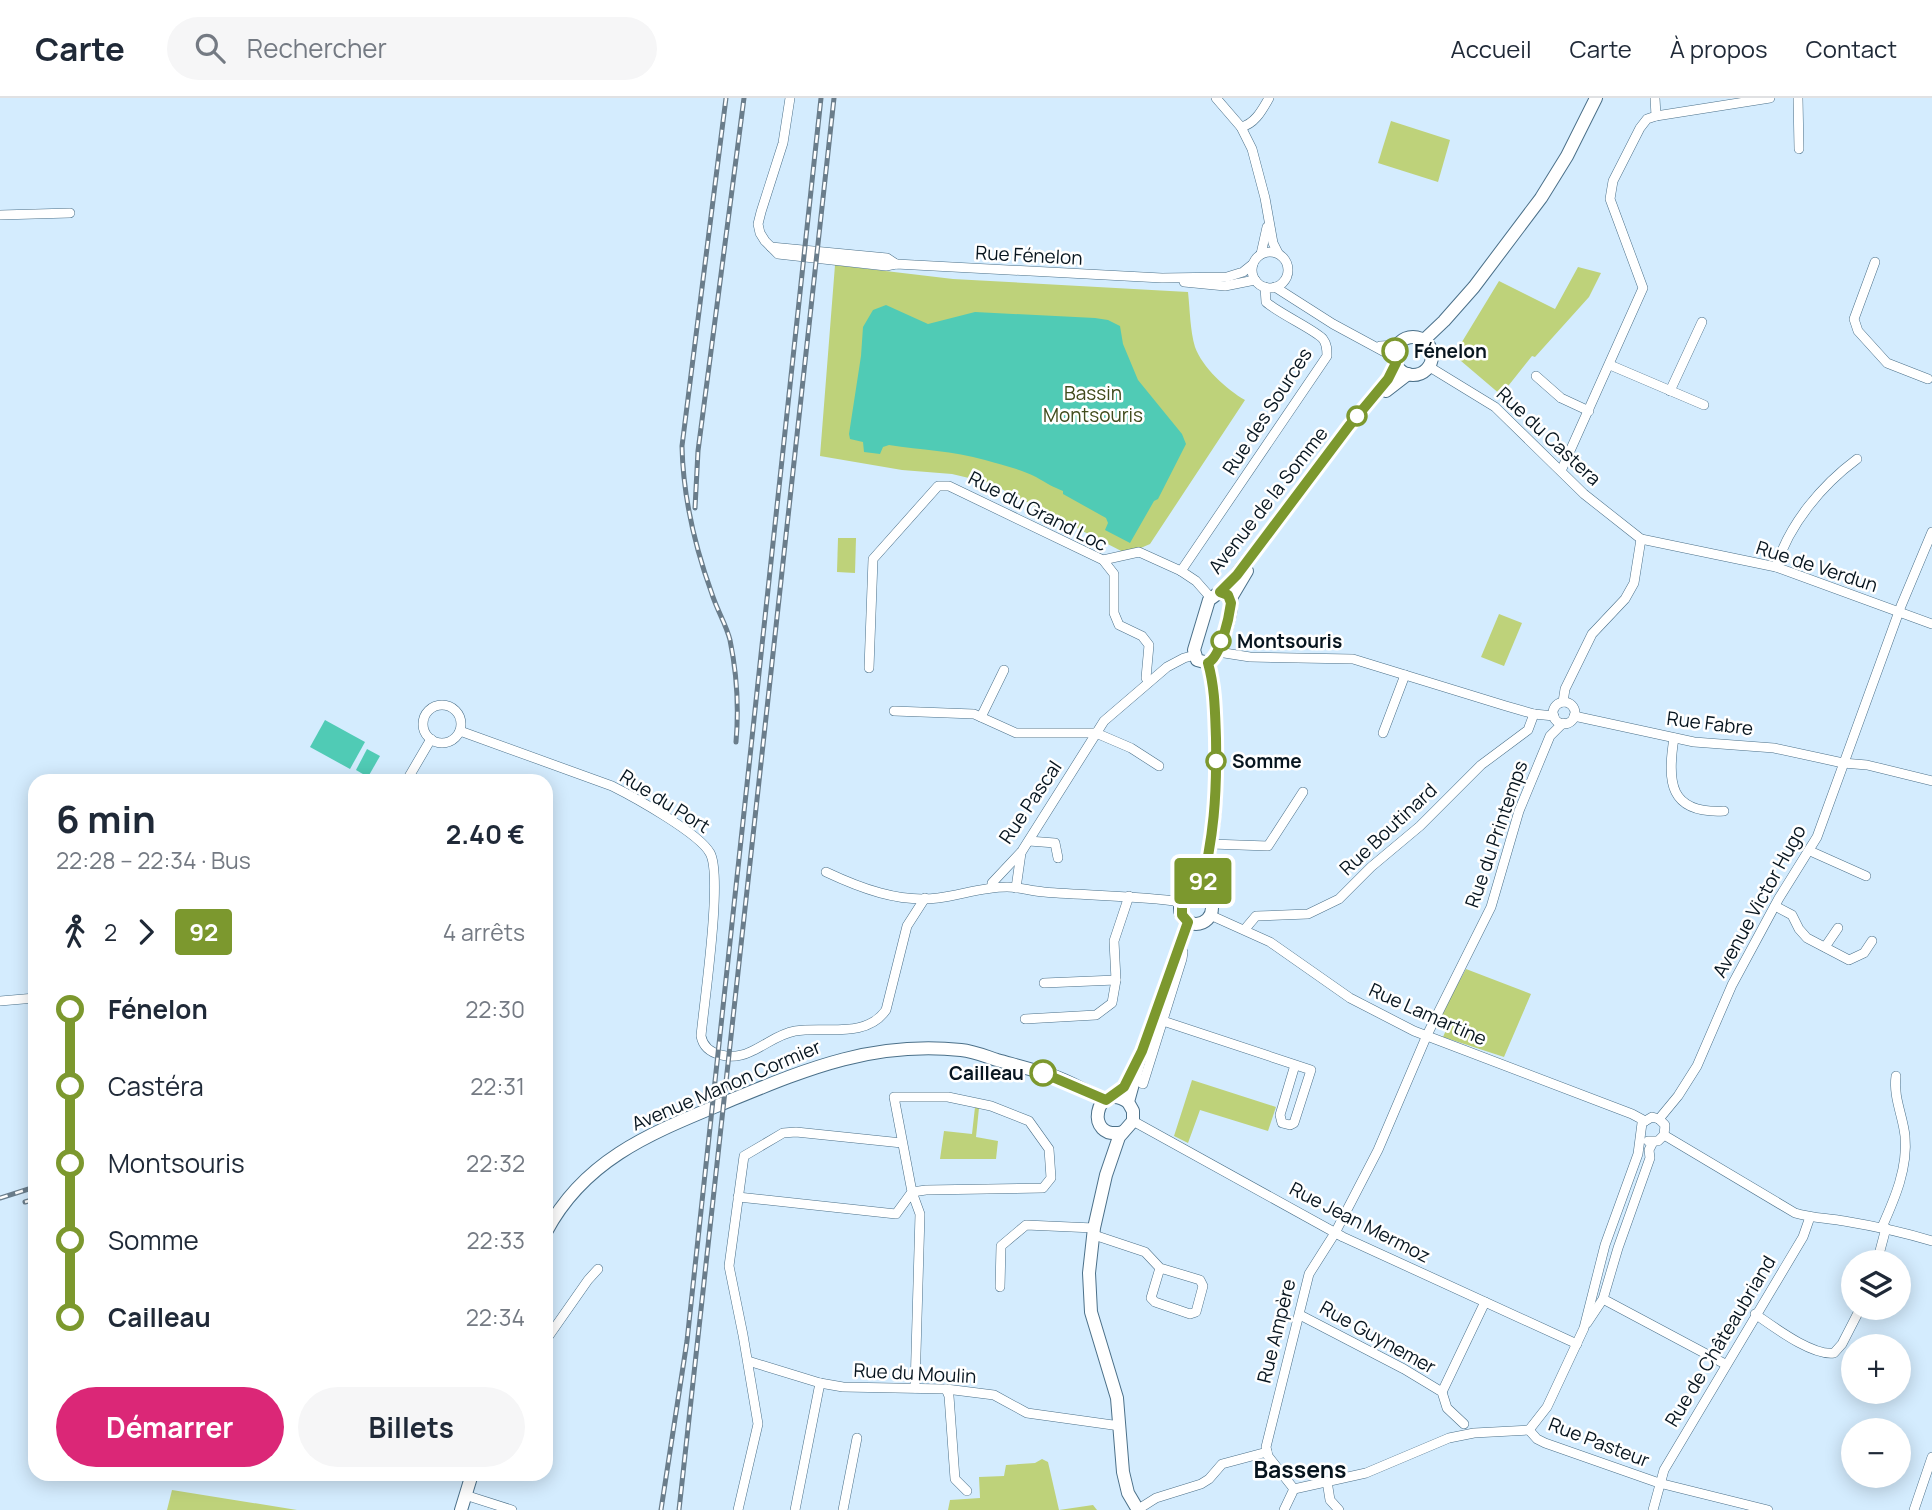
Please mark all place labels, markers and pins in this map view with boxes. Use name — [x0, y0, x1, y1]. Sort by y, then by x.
marker: Fénelon — [1382, 338, 1408, 364]
place label: Fénelon — [1414, 338, 1487, 364]
unlabelled marker — [1347, 406, 1367, 426]
place label: Montsouris — [1237, 628, 1342, 654]
marker: Montsouris — [1211, 631, 1231, 651]
place label: Somme — [1232, 748, 1302, 774]
marker: Somme — [1206, 751, 1226, 771]
place label: Cailleau — [949, 1060, 1024, 1086]
marker: Cailleau — [1030, 1060, 1056, 1086]

